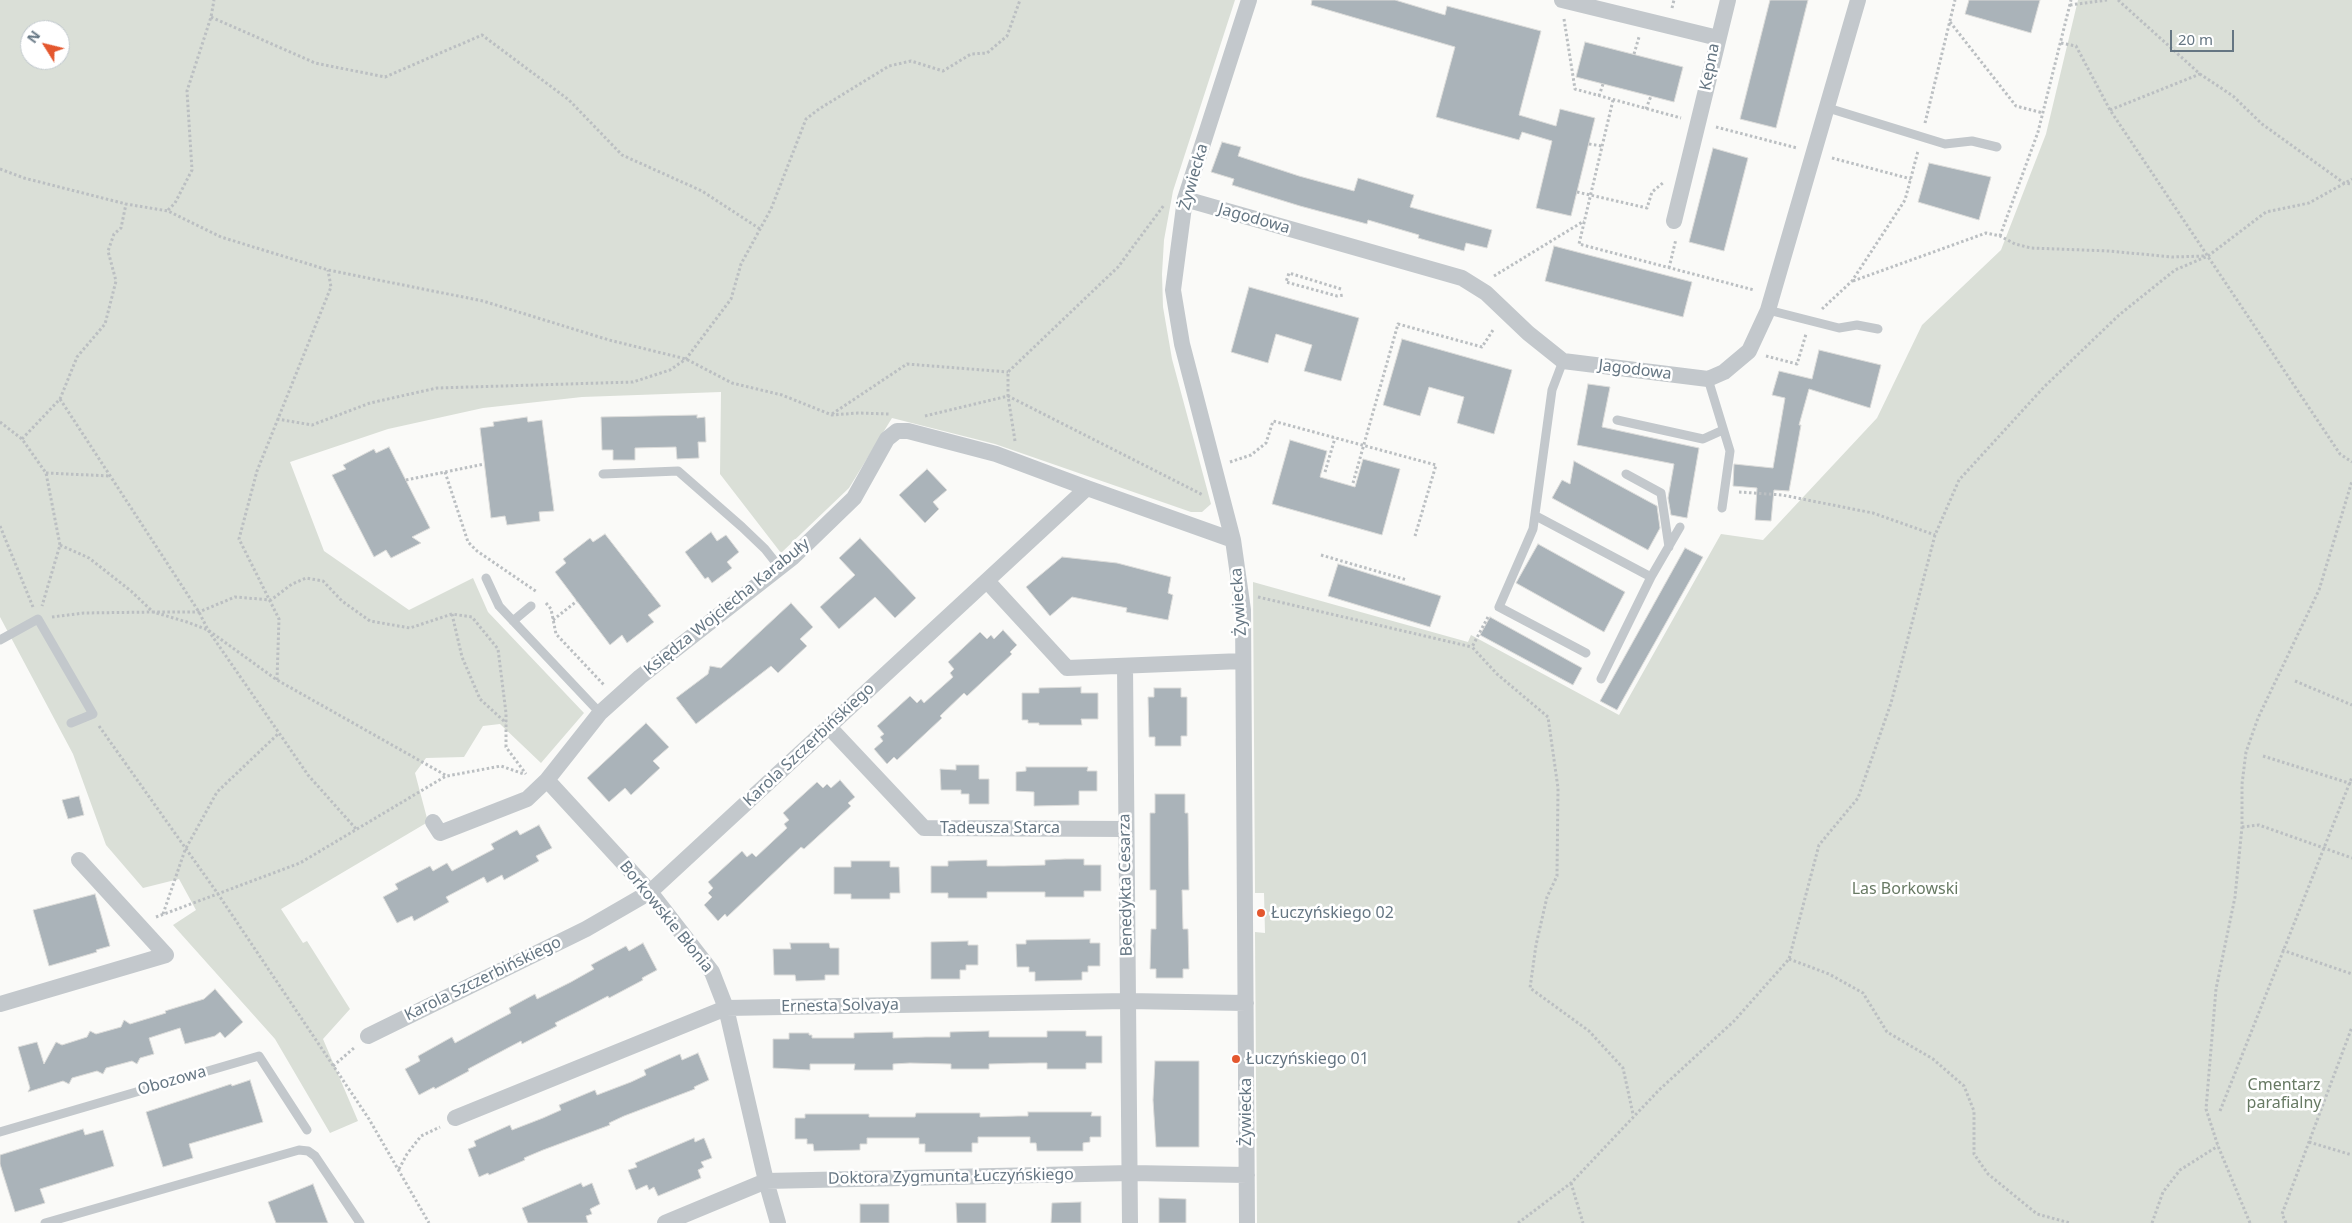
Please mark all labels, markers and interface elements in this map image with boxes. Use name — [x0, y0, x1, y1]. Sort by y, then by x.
north arrow — [20, 20, 70, 70]
scale bar — [2172, 20, 2236, 52]
text: N — [22, 26, 44, 47]
text: 20 m — [2178, 29, 2213, 49]
street label: Kępna — [1696, 42, 1724, 92]
street label: Żywiecka — [1175, 142, 1213, 212]
street label: Jagodowa — [1216, 200, 1292, 238]
street label: Jagodowa — [1597, 356, 1673, 384]
street label: Księdza Wojciecha Karabuły — [640, 534, 814, 680]
street label: Żywiecka — [1227, 567, 1251, 637]
street label: Karola Szczerbińskiego — [740, 679, 878, 811]
street label: Benedykta Cesarza — [1115, 814, 1137, 956]
street label: Tadeusza Starca — [940, 818, 1060, 838]
street label: Borkowskie Błonia — [615, 857, 717, 977]
park label: Las Borkowski — [1852, 879, 1958, 899]
place label: Łuczyńskiego 02 — [1271, 903, 1394, 923]
marker: Łuczyńskiego 02 — [1255, 907, 1267, 919]
street label: Karola Szczerbińskiego — [402, 933, 564, 1025]
street label: Ernesta Solvaya — [781, 995, 899, 1017]
place label: Łuczyńskiego 01 — [1246, 1049, 1369, 1069]
marker: Łuczyńskiego 01 — [1230, 1053, 1242, 1065]
street label: Obozowa — [136, 1062, 208, 1100]
park label: Cmentarz parafialny — [2247, 1075, 2321, 1113]
street label: Żywiecka — [1236, 1078, 1256, 1146]
street label: Doktora Zygmunta Łuczyńskiego — [828, 1165, 1074, 1189]

